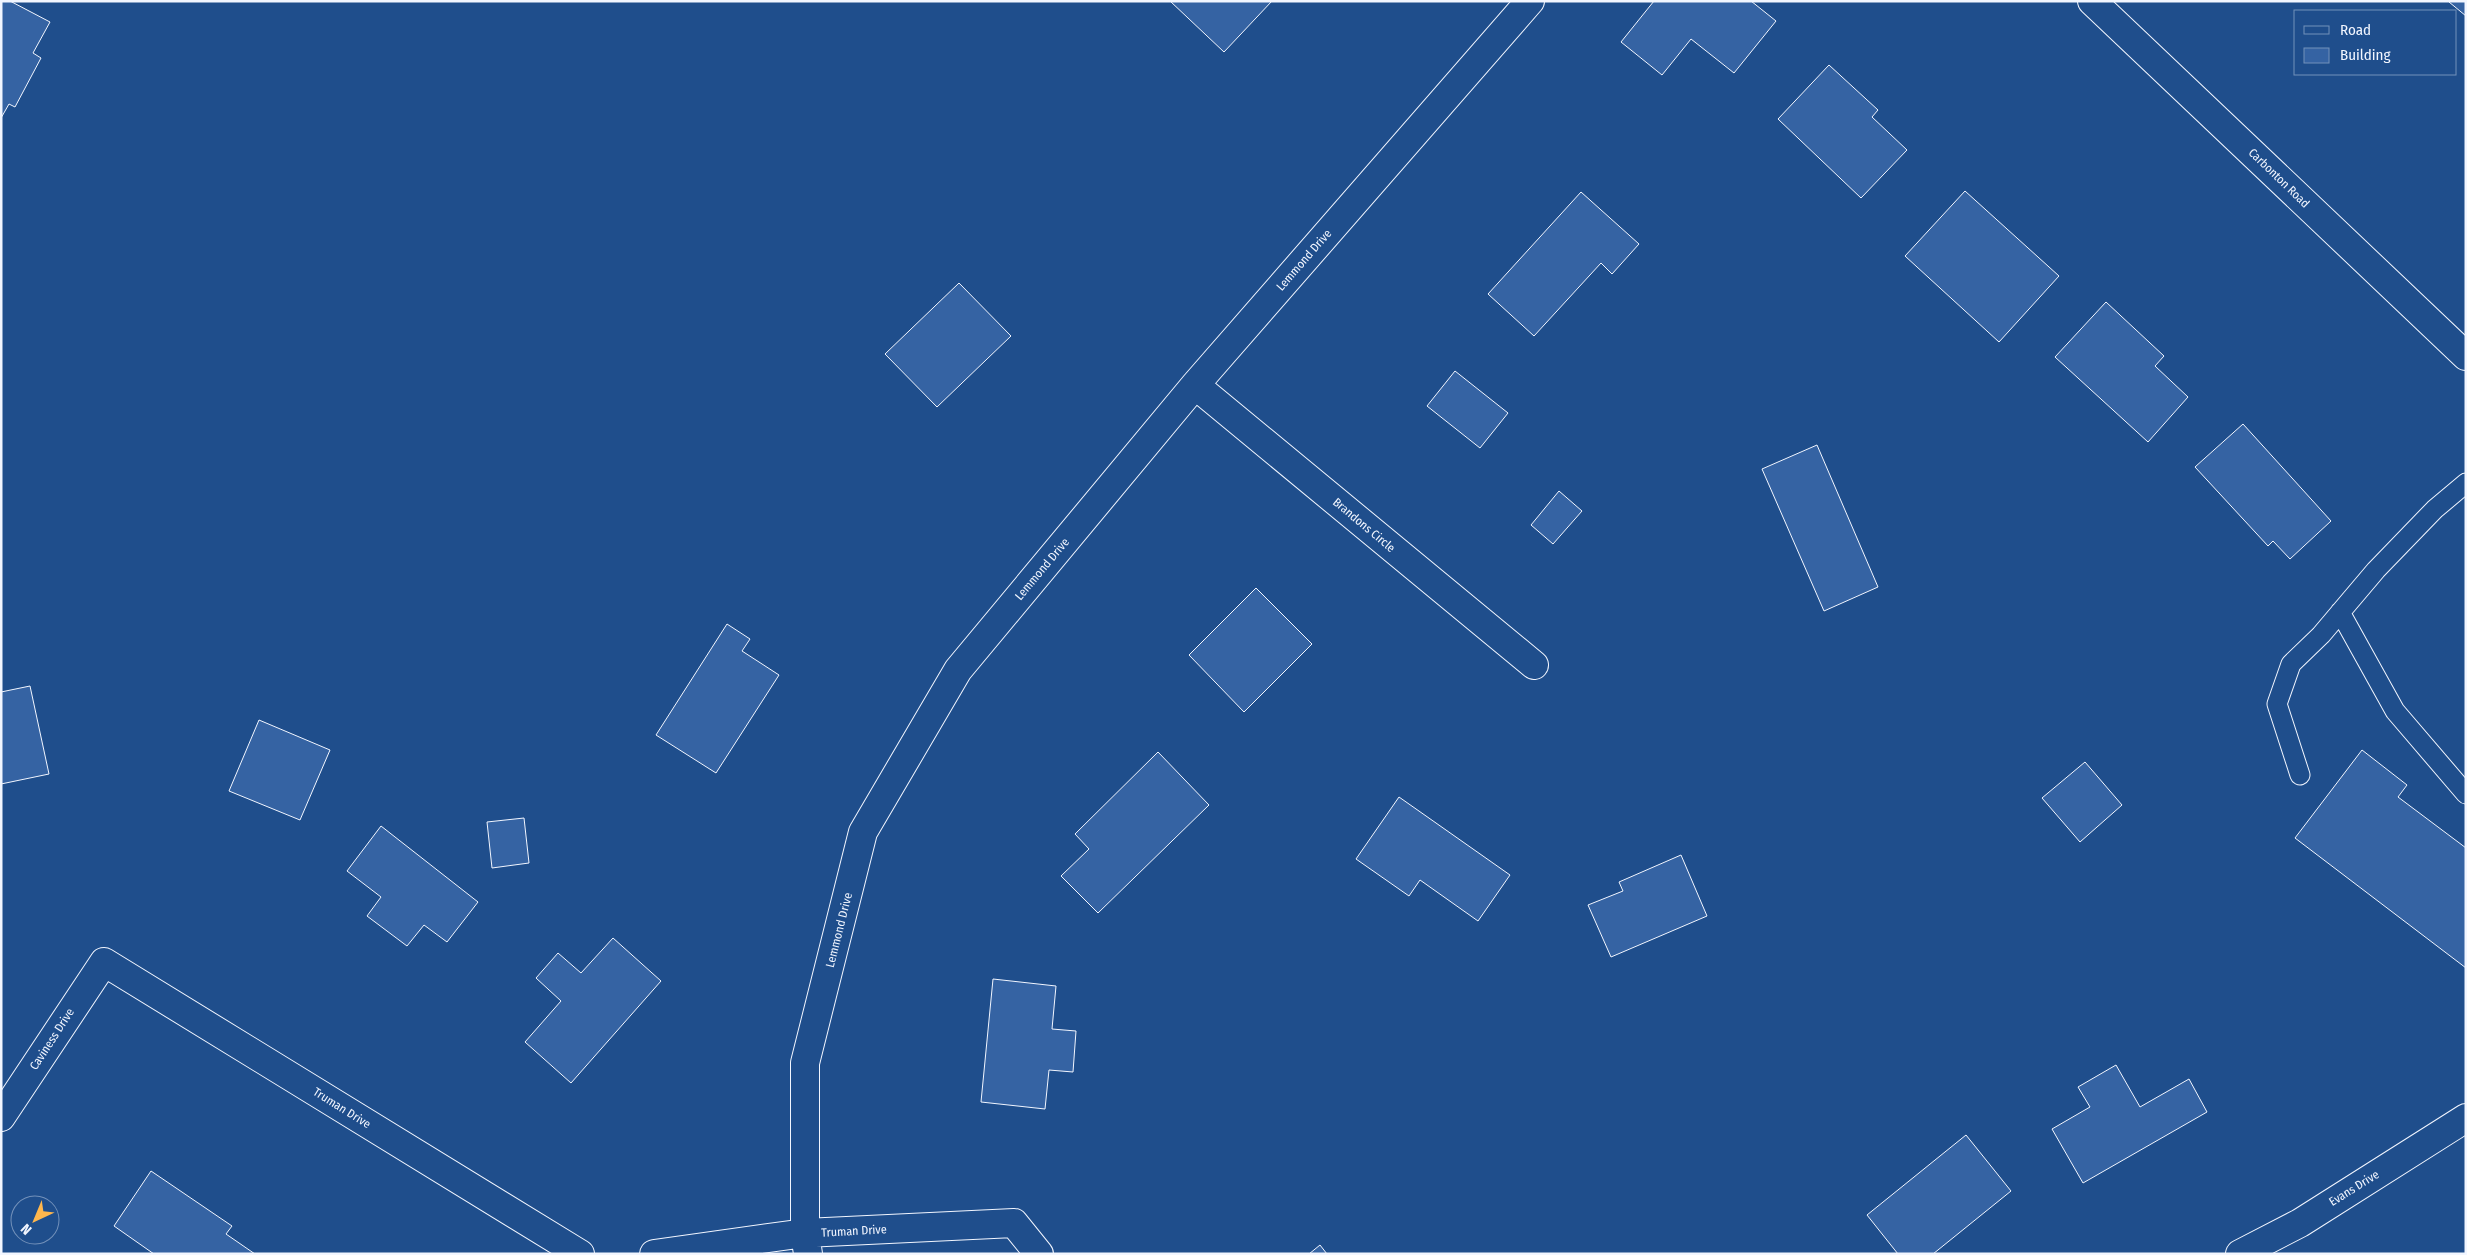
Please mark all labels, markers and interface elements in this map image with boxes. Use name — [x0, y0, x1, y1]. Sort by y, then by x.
legend — [2294, 10, 2457, 75]
text: Road — [2340, 21, 2371, 39]
text: Building — [2340, 46, 2391, 64]
street label: Carbonton Road — [2246, 145, 2312, 211]
street label: Lemmond Drive — [1274, 226, 1334, 294]
street label: Brandons Circle — [1330, 495, 1398, 555]
street label: Lemmond Drive — [1012, 535, 1072, 603]
street label: Lemmond Drive — [823, 891, 855, 969]
street label: Caviness Drive — [27, 1006, 77, 1072]
street label: Truman Drive — [311, 1085, 373, 1131]
street label: Evans Drive — [2326, 1167, 2382, 1209]
north arrow — [10, 1195, 60, 1245]
text: N — [17, 1220, 35, 1238]
street label: Truman Drive — [821, 1222, 887, 1240]

